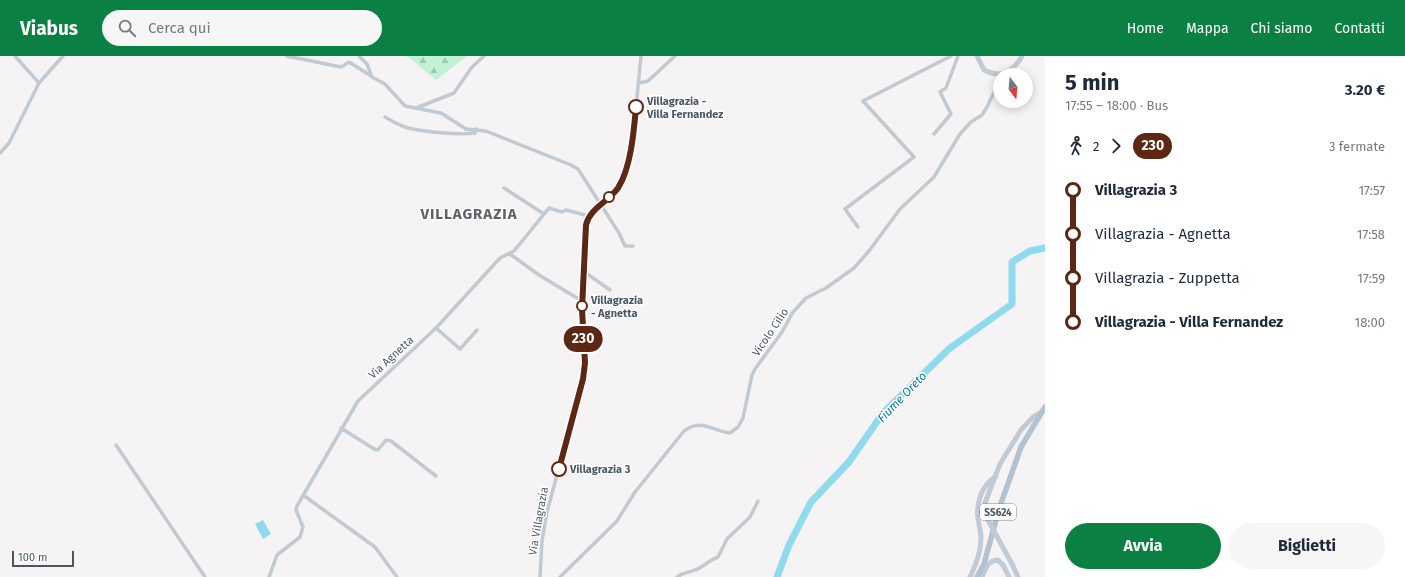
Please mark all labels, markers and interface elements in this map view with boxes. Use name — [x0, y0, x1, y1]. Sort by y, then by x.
search box — [102, 10, 382, 46]
text: Viabus — [20, 17, 78, 40]
icon: search — [116, 17, 138, 39]
text: Cerca qui — [148, 19, 211, 37]
text: Home — [1127, 20, 1164, 37]
text: Mappa — [1186, 20, 1229, 37]
text: Chi siamo — [1251, 20, 1312, 37]
text: Contatti — [1334, 20, 1385, 37]
north arrow — [993, 68, 1033, 108]
map controls — [993, 68, 1033, 108]
text: 5 min — [1065, 69, 1120, 96]
text: 3.20 € — [1345, 81, 1385, 99]
place label: Villagrazia - Villa Fernandez — [646, 95, 723, 121]
text: 17:55 – 18:00 · Bus — [1065, 98, 1168, 113]
marker: Villagrazia - Villa Fernandez — [628, 99, 644, 115]
icon: walk — [1065, 135, 1087, 157]
icon: forward — [1105, 135, 1127, 157]
text: 230 — [1141, 137, 1164, 154]
text: 2 — [1093, 139, 1099, 154]
text: 3 fermate — [1329, 139, 1385, 154]
text: Villagrazia 3 — [1095, 181, 1177, 199]
text: 17:57 — [1358, 183, 1385, 198]
unlabelled marker — [603, 191, 615, 203]
district label: VILLAGRAZIA — [419, 205, 518, 223]
text: Villagrazia - Agnetta — [1095, 225, 1231, 243]
text: 17:58 — [1357, 227, 1385, 242]
text: Villagrazia - Zuppetta — [1095, 269, 1240, 287]
text: 17:59 — [1357, 271, 1385, 286]
place label: Villagrazia - Agnetta — [590, 294, 643, 320]
marker: Villagrazia - Agnetta — [576, 300, 588, 312]
street label: Vicolo Cilio — [750, 306, 791, 359]
text: Villagrazia - Villa Fernandez — [1095, 313, 1283, 331]
text: 18:00 — [1355, 315, 1385, 330]
line badge: 230 — [560, 326, 606, 352]
text: 230 — [572, 330, 594, 347]
street label: Via Agnetta — [366, 333, 416, 381]
water label: Fiume Oreto — [874, 369, 930, 425]
marker: Villagrazia 3 — [551, 461, 567, 477]
place label: Villagrazia 3 — [569, 463, 631, 476]
street label: Via Villagrazia — [526, 486, 551, 556]
road number: SS624 — [980, 504, 1016, 520]
button: Avvia — [1065, 523, 1221, 569]
button: Biglietti — [1229, 523, 1385, 569]
scale bar — [12, 549, 74, 568]
text: 100 m — [18, 551, 47, 564]

